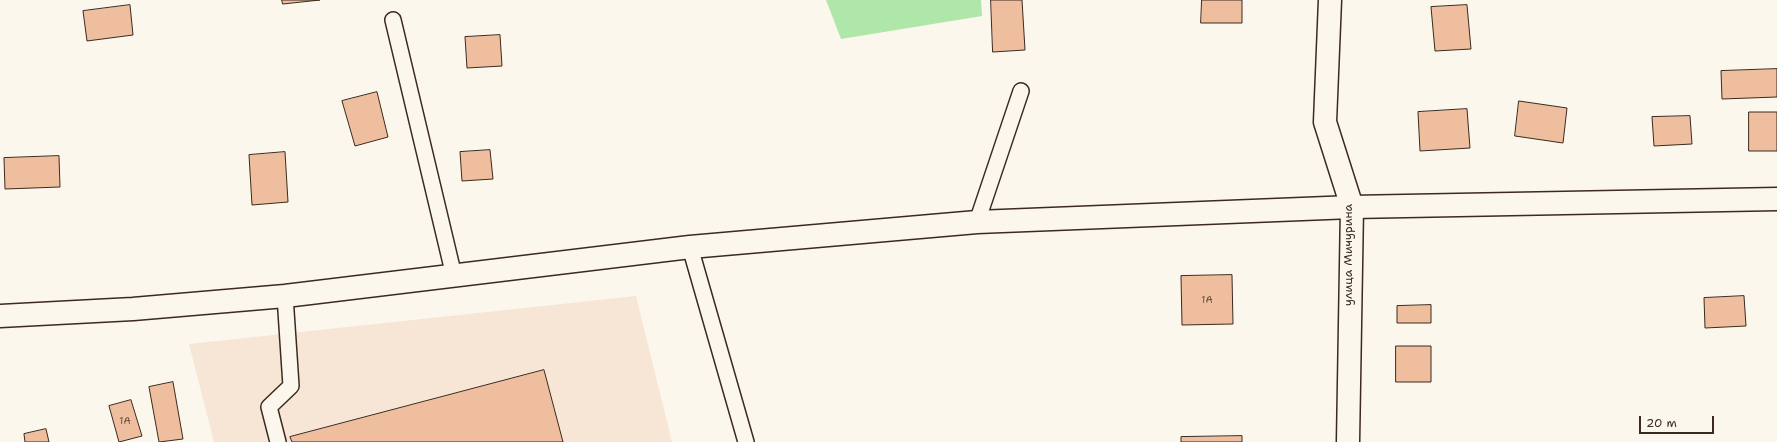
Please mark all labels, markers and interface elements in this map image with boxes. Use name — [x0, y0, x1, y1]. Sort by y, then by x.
street label: улица Мичурина — [1342, 204, 1356, 306]
house number: 1А — [1201, 294, 1213, 306]
scale bar — [1641, 408, 1716, 434]
house number: 1А — [119, 415, 131, 427]
text: 20 m — [1646, 415, 1677, 431]

